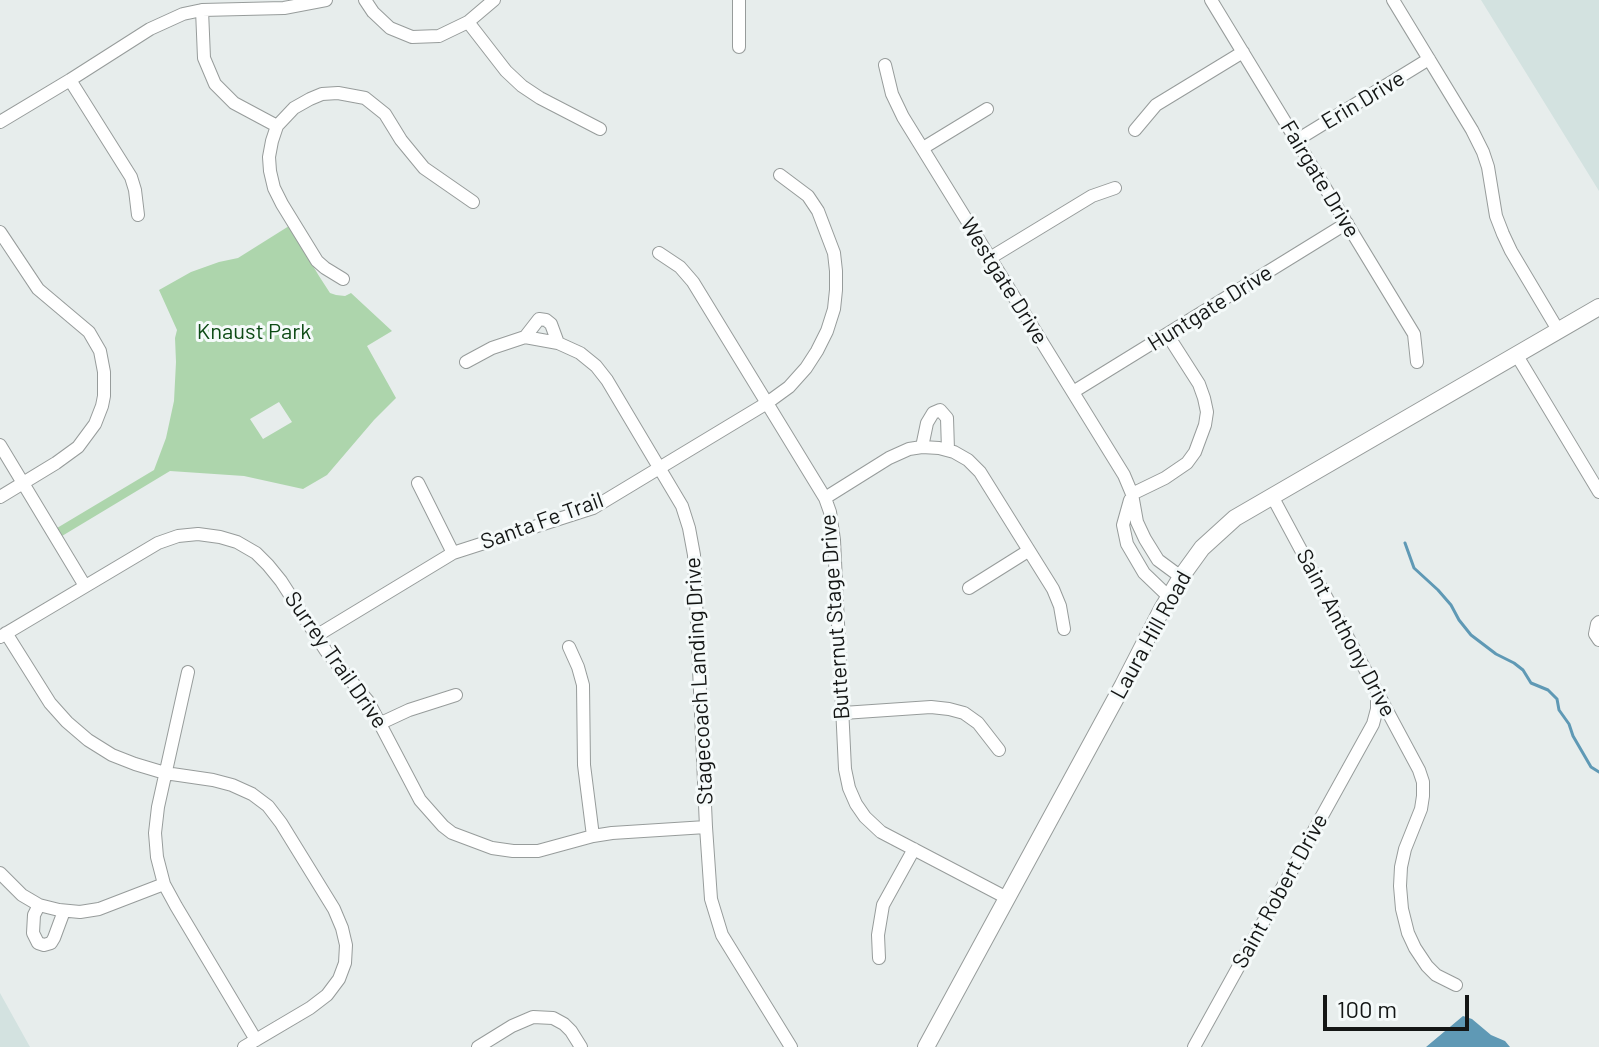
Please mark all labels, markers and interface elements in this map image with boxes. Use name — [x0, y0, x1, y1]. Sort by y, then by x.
street label: Erin Drive — [1317, 65, 1409, 135]
street label: Fairgate Drive — [1275, 116, 1365, 242]
street label: Westgate Drive — [955, 213, 1053, 349]
street label: Huntgate Drive — [1143, 259, 1277, 357]
park label: Knaust Park — [197, 319, 311, 345]
street label: Santa Fe Trail — [477, 487, 607, 555]
street label: Butternut Stage Drive — [815, 513, 855, 721]
street label: Saint Anthony Drive — [1291, 545, 1401, 721]
street label: Stagecoach Landing Drive — [679, 556, 719, 806]
street label: Laura Hill Road — [1105, 566, 1197, 704]
street label: Surrey Trail Drive — [279, 586, 393, 734]
street label: Saint Robert Drive — [1227, 809, 1333, 973]
scale bar — [1327, 979, 1473, 1029]
text: 100 m — [1337, 994, 1397, 1023]

